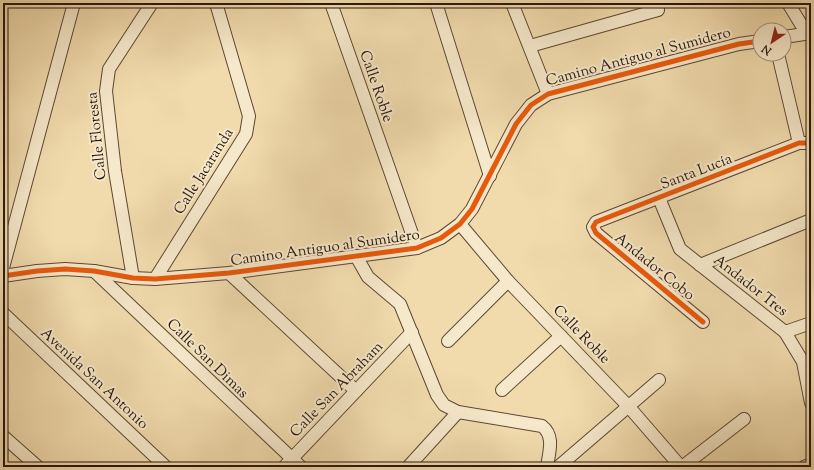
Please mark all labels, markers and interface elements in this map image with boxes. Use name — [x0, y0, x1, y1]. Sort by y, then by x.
north arrow — [752, 22, 792, 62]
street label: Camino Antiguo al Sumidero — [544, 23, 733, 92]
text: N — [758, 40, 776, 59]
street label: Calle Roble — [353, 48, 398, 125]
street label: Calle Floresta — [82, 91, 113, 181]
street label: Calle Jacaranda — [169, 124, 239, 219]
street label: Santa Lucía — [658, 149, 736, 196]
street label: Camino Antiguo al Sumidero — [229, 225, 421, 272]
street label: Andador Cobo — [610, 228, 699, 306]
street label: Andador Tres — [708, 250, 792, 322]
street label: Calle Roble — [547, 301, 614, 369]
street label: Calle San Dimas — [161, 315, 253, 404]
street label: Avenida San Antonio — [35, 323, 153, 435]
street label: Calle San Abraham — [286, 337, 389, 443]

